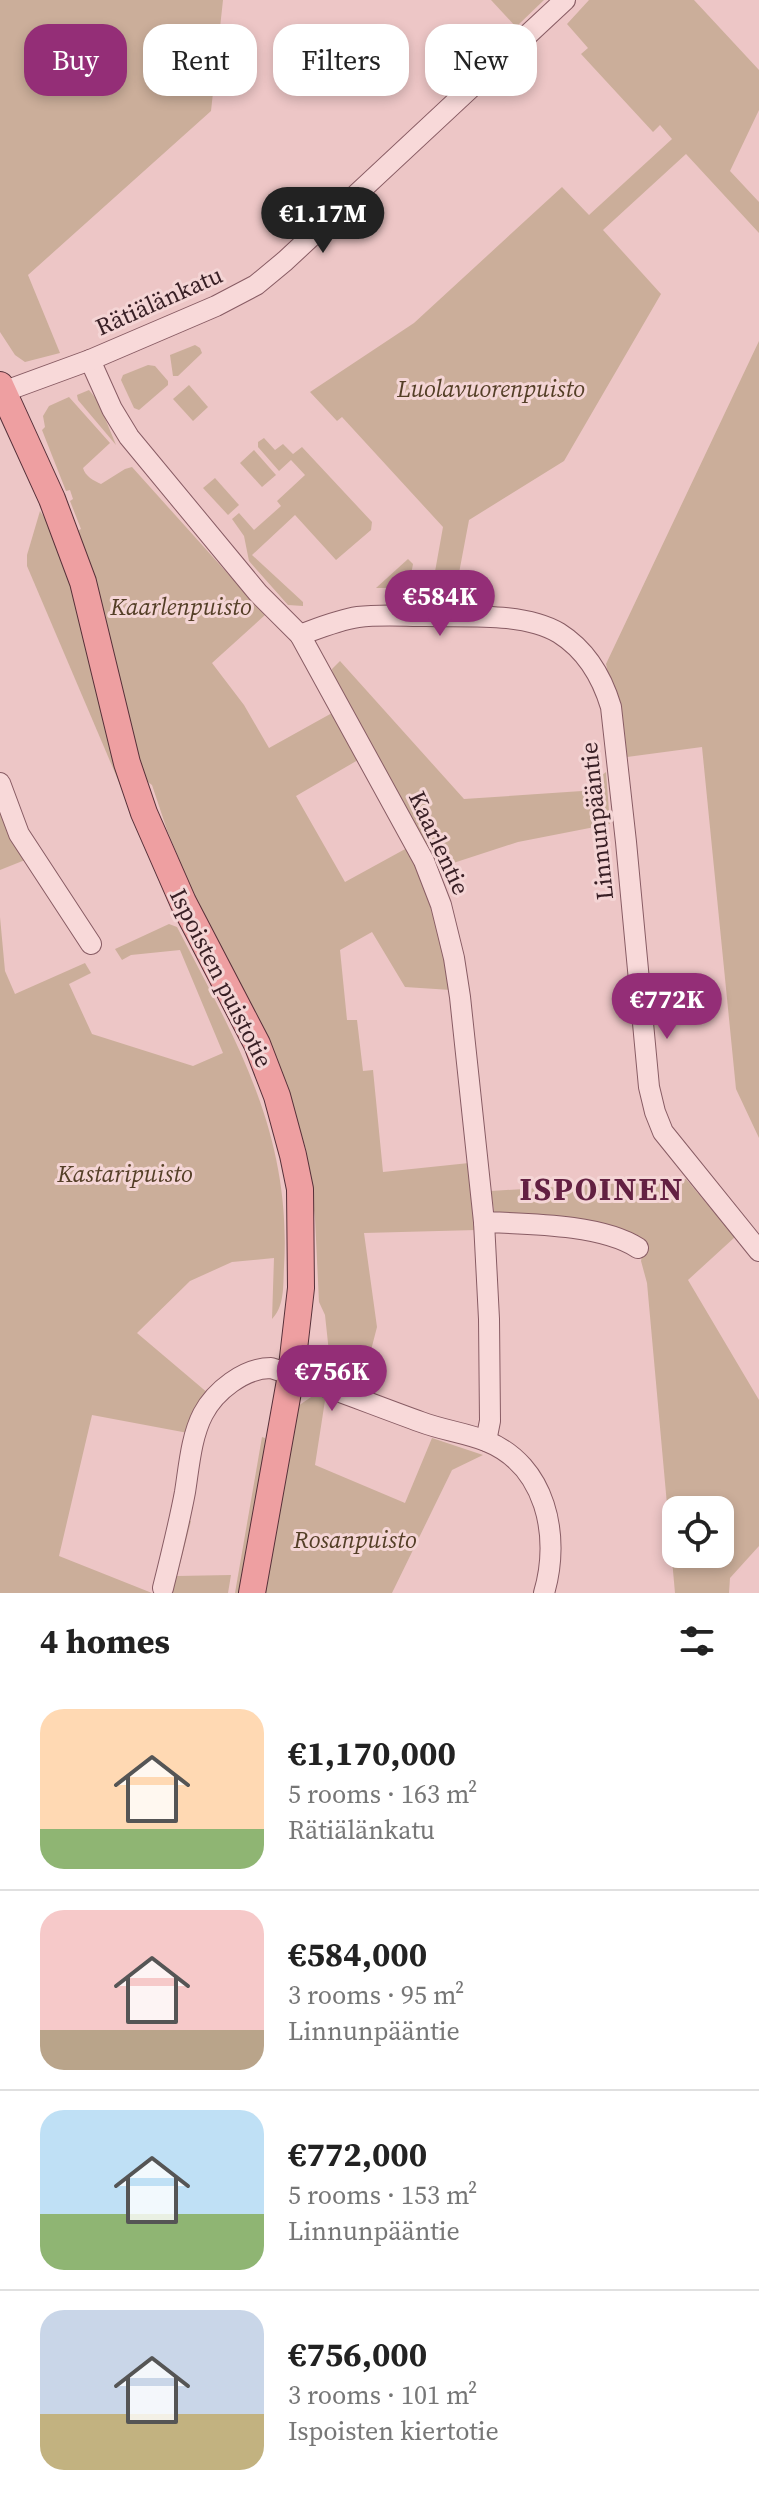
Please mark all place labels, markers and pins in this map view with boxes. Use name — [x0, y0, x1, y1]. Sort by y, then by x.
pin: €1.17M — [258, 187, 388, 255]
pin: €584K — [384, 570, 496, 638]
pin: €772K — [611, 973, 723, 1041]
pin: €756K — [276, 1345, 388, 1413]

